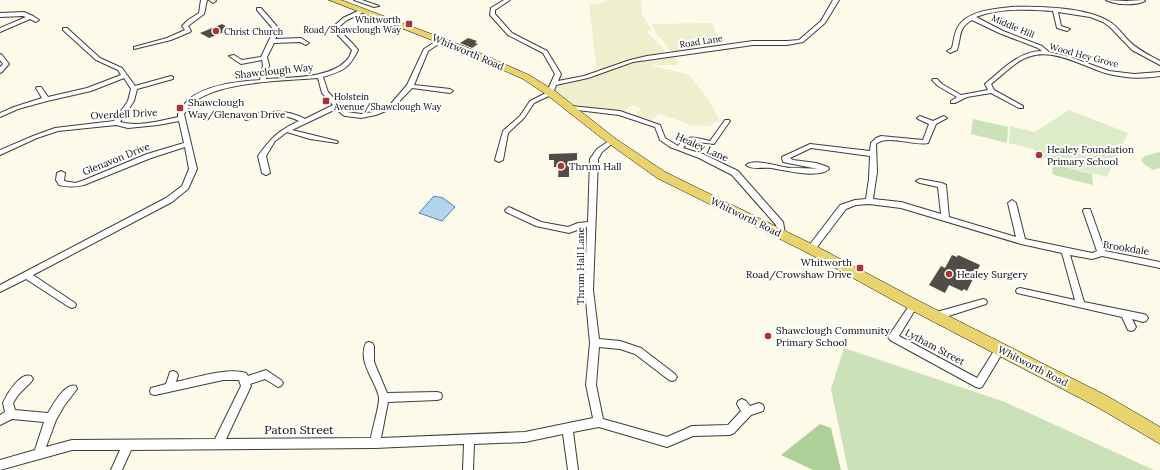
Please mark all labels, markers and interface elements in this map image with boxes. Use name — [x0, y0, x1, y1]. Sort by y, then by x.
street label: Middle Hill — [990, 12, 1037, 40]
place label: Whitworth Road/Shawclough Way — [303, 14, 402, 36]
marker: Whitworth Road/Shawclough Way — [404, 19, 414, 29]
marker: Christ Church — [211, 26, 221, 36]
place label: Christ Church — [224, 26, 284, 37]
street label: Whitworth Road — [430, 31, 506, 73]
street label: Road Lane — [679, 32, 724, 50]
street label: Wood Hey Grove — [1048, 41, 1120, 70]
street label: Shawclough Way — [234, 60, 315, 82]
place label: Holstein Avenue/Shawclough Way — [333, 91, 442, 113]
place label: Shawclough Way/Glenavon Drive — [188, 96, 286, 121]
marker: Holstein Avenue/Shawclough Way — [321, 96, 331, 106]
marker: Shawclough Way/Glenavon Drive — [175, 103, 185, 113]
street label: Overdell Drive — [90, 106, 158, 122]
street label: Healey Lane — [673, 130, 731, 165]
street label: Glenavon Drive — [80, 139, 152, 178]
place label: Healey Foundation Primary School — [1047, 143, 1134, 168]
marker: Healey Foundation Primary School — [1034, 150, 1044, 160]
place label: Thrum Hall — [569, 160, 622, 173]
marker: Thrum Hall — [556, 161, 566, 171]
street label: Whitworth Road — [709, 194, 783, 240]
street label: Thrum Hall Lane — [574, 226, 587, 305]
street label: Brookdale — [1102, 238, 1151, 258]
place label: Whitworth Road/Crowshaw Drive — [746, 256, 853, 281]
marker: Whitworth Road/Crowshaw Drive — [855, 263, 865, 273]
place label: Healey Surgery — [957, 268, 1028, 281]
marker: Healey Surgery — [944, 269, 954, 279]
place label: Shawclough Community Primary School — [776, 324, 890, 349]
street label: Lytham Street — [903, 326, 967, 368]
marker: Shawclough Community Primary School — [763, 331, 773, 341]
street label: Whitworth Road — [996, 343, 1070, 389]
street label: Paton Street — [264, 422, 334, 437]

